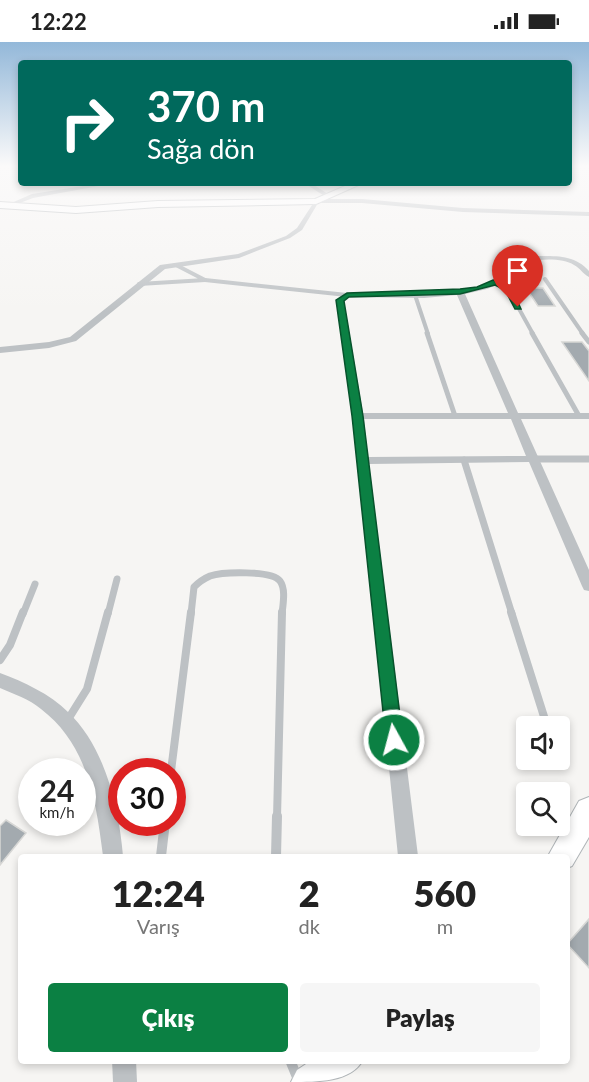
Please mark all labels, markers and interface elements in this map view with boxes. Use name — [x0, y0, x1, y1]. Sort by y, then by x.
text: 12:22 — [30, 8, 87, 35]
text: 370 m — [147, 81, 265, 131]
icon: right — [48, 84, 126, 162]
text: Sağa dön — [147, 132, 255, 165]
pin — [492, 245, 543, 307]
icon: arrive — [501, 254, 534, 287]
position arrow — [362, 708, 426, 772]
map controls — [516, 716, 570, 836]
button: sound — [516, 716, 570, 770]
speed limit sign: 30 — [108, 758, 186, 836]
text: 24 — [40, 772, 74, 808]
button: search — [516, 782, 570, 836]
text: km/h — [39, 803, 75, 821]
text: 12:24 — [112, 871, 205, 915]
text: 2 — [299, 871, 320, 915]
text: 560 — [414, 871, 476, 915]
text: Varış — [137, 914, 180, 938]
text: dk — [299, 914, 320, 938]
text: m — [437, 914, 453, 938]
button: Çıkış — [48, 983, 288, 1052]
button: Paylaş — [300, 983, 540, 1052]

